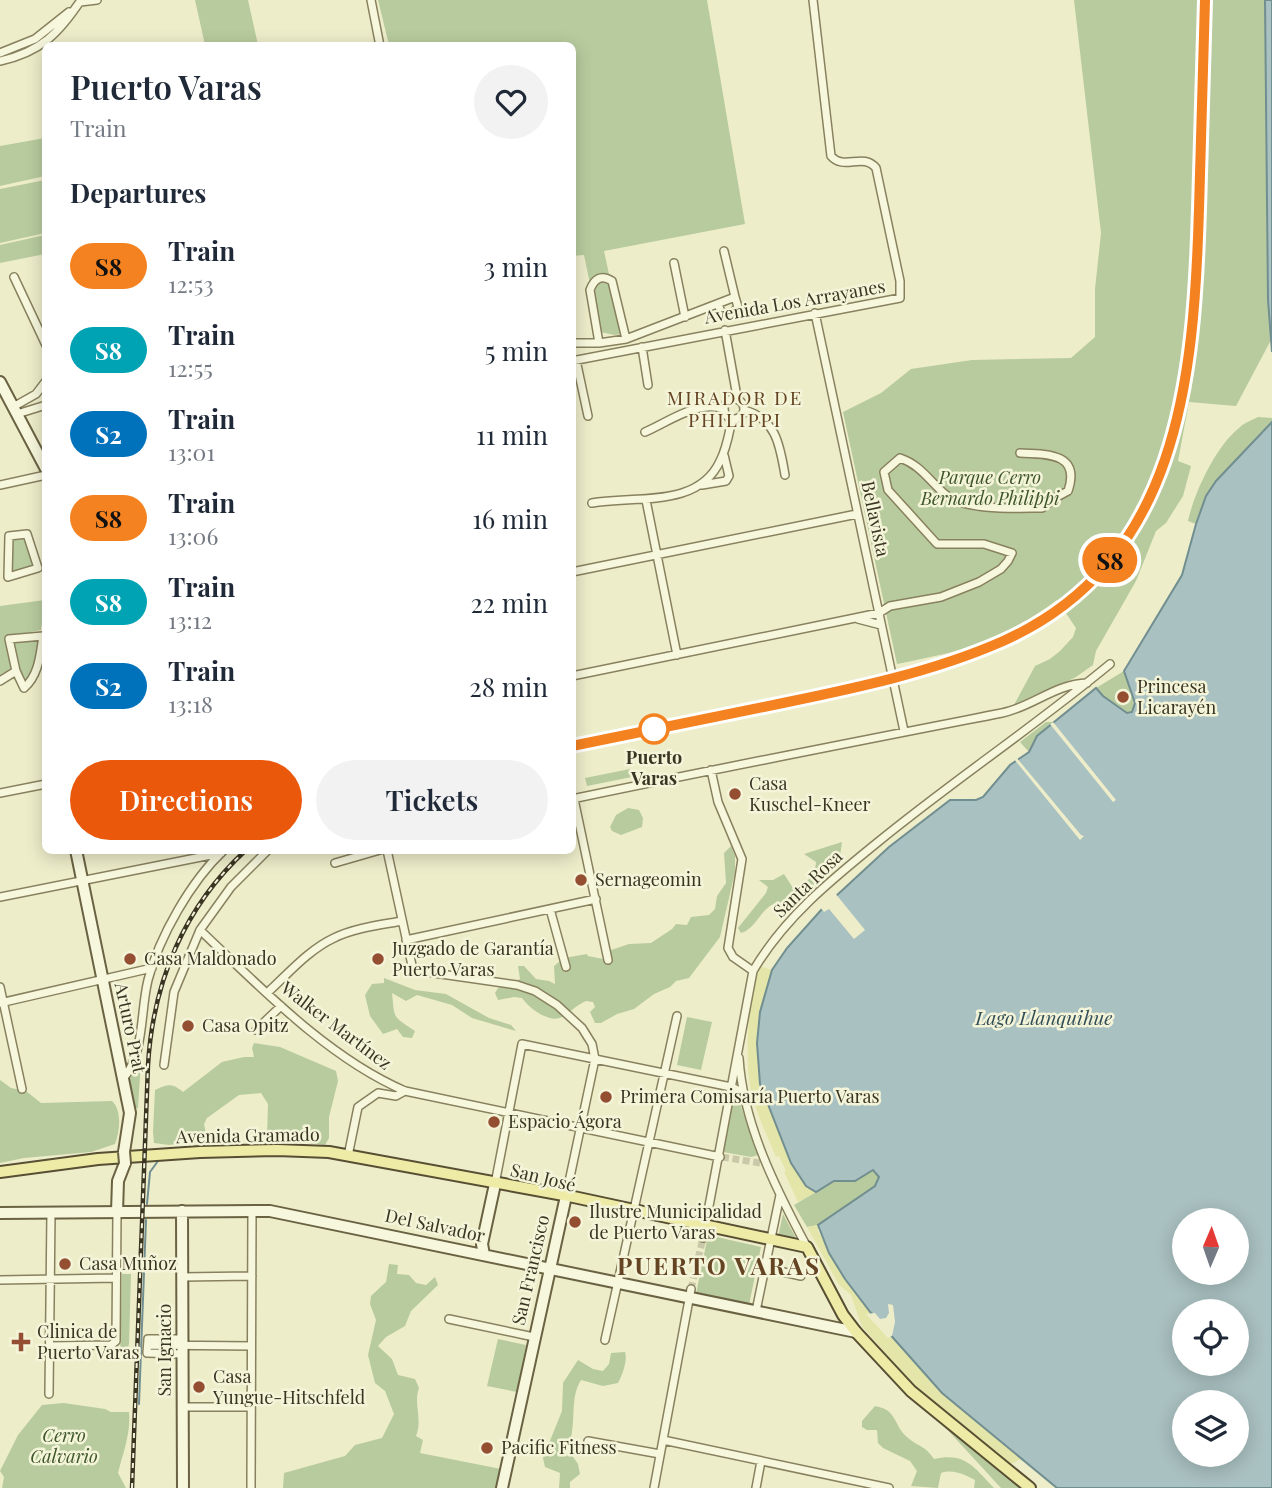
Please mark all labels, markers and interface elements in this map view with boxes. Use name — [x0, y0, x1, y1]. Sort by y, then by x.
text: Puerto Varas — [70, 64, 262, 108]
button: heart — [474, 65, 548, 139]
text: Train — [70, 112, 126, 143]
text: Departures — [70, 175, 206, 210]
text: Train — [168, 233, 235, 268]
text: 3 min — [484, 249, 548, 284]
text: S8 — [95, 250, 122, 282]
text: 12:53 — [168, 268, 214, 299]
street label: Avenida Los Arrayanes — [702, 273, 887, 329]
text: Train — [168, 317, 235, 352]
text: 5 min — [485, 333, 548, 368]
text: S8 — [95, 334, 122, 366]
text: 12:55 — [168, 352, 213, 383]
district label: MIRADOR DE PHILIPPI — [667, 384, 803, 432]
text: Train — [168, 401, 235, 436]
text: 11 min — [476, 417, 548, 452]
text: S2 — [95, 418, 122, 450]
text: 13:01 — [168, 436, 215, 467]
park label: Parque Cerro Bernardo Philippi — [920, 465, 1060, 510]
street label: Bellavista — [856, 479, 896, 559]
text: Train — [168, 485, 235, 520]
text: 16 min — [472, 501, 548, 536]
text: S8 — [95, 502, 122, 534]
text: 13:06 — [168, 520, 218, 551]
line badge: S8 — [1078, 537, 1142, 583]
text: S8 — [1096, 544, 1124, 576]
text: Train — [168, 569, 235, 604]
text: 22 min — [470, 585, 548, 620]
text: S8 — [95, 586, 122, 618]
text: 13:12 — [168, 604, 212, 635]
text: Train — [168, 653, 235, 688]
text: 28 min — [469, 669, 548, 704]
text: S2 — [95, 670, 122, 702]
place label: Princesa Licarayén — [1137, 674, 1216, 719]
text: 13:18 — [168, 688, 213, 719]
marker: Princesa Licarayén — [1115, 689, 1131, 705]
marker: Puerto Varas — [639, 714, 669, 744]
place label: Puerto Varas — [626, 745, 682, 790]
button: Directions — [70, 760, 302, 840]
button: Tickets — [316, 760, 548, 840]
place label: Casa Kuschel-Kneer — [749, 771, 871, 816]
marker: Casa Kuschel-Kneer — [727, 786, 743, 802]
street label: Santa Rosa — [767, 844, 847, 922]
place label: Sernageomin — [595, 867, 702, 891]
marker: Sernageomin — [573, 872, 589, 888]
place label: Juzgado de Garantía Puerto Varas — [391, 936, 554, 981]
place label: Casa Maldonado — [144, 946, 277, 970]
marker: Casa Maldonado — [122, 951, 138, 967]
marker: Juzgado de Garantía Puerto Varas — [370, 951, 386, 967]
street label: Walker Martínez — [276, 975, 397, 1075]
street label: Arturo Prat — [109, 979, 152, 1076]
water label: Lago Llanquihue — [974, 1004, 1113, 1030]
place label: Casa Opitz — [202, 1013, 289, 1037]
marker: Casa Opitz — [180, 1018, 196, 1034]
place label: Primera Comisaría Puerto Varas — [620, 1084, 880, 1108]
marker: Primera Comisaría Puerto Varas — [598, 1089, 614, 1105]
place label: Espacio Ágora — [508, 1109, 622, 1133]
marker: Espacio Ágora — [486, 1114, 502, 1130]
street label: Avenida Gramado — [175, 1122, 320, 1148]
street label: San José — [508, 1157, 578, 1197]
place label: Ilustre Municipalidad de Puerto Varas — [589, 1199, 763, 1244]
street label: Del Salvador — [383, 1203, 487, 1247]
north arrow — [1172, 1208, 1250, 1284]
map controls — [1172, 1208, 1249, 1467]
street label: San Francisco — [506, 1212, 554, 1327]
marker: Ilustre Municipalidad de Puerto Varas — [567, 1214, 583, 1230]
district label: PUERTO VARAS — [617, 1249, 821, 1281]
place label: Casa Muñoz — [79, 1251, 177, 1275]
marker: Casa Muñoz — [57, 1256, 73, 1272]
button: locate — [1172, 1299, 1249, 1376]
street label: San Ignacio — [152, 1303, 176, 1396]
place label: Clinica de Puerto Varas — [37, 1319, 139, 1364]
marker: Clinica de Puerto Varas — [11, 1332, 31, 1352]
place label: Casa Yungue-Hitschfeld — [212, 1364, 366, 1409]
marker: Casa Yungue-Hitschfeld — [191, 1379, 207, 1395]
button: layers — [1172, 1390, 1249, 1467]
park label: Cerro Calvario — [30, 1423, 98, 1468]
place label: Pacific Fitness — [501, 1435, 617, 1459]
marker: Pacific Fitness — [479, 1440, 495, 1456]

